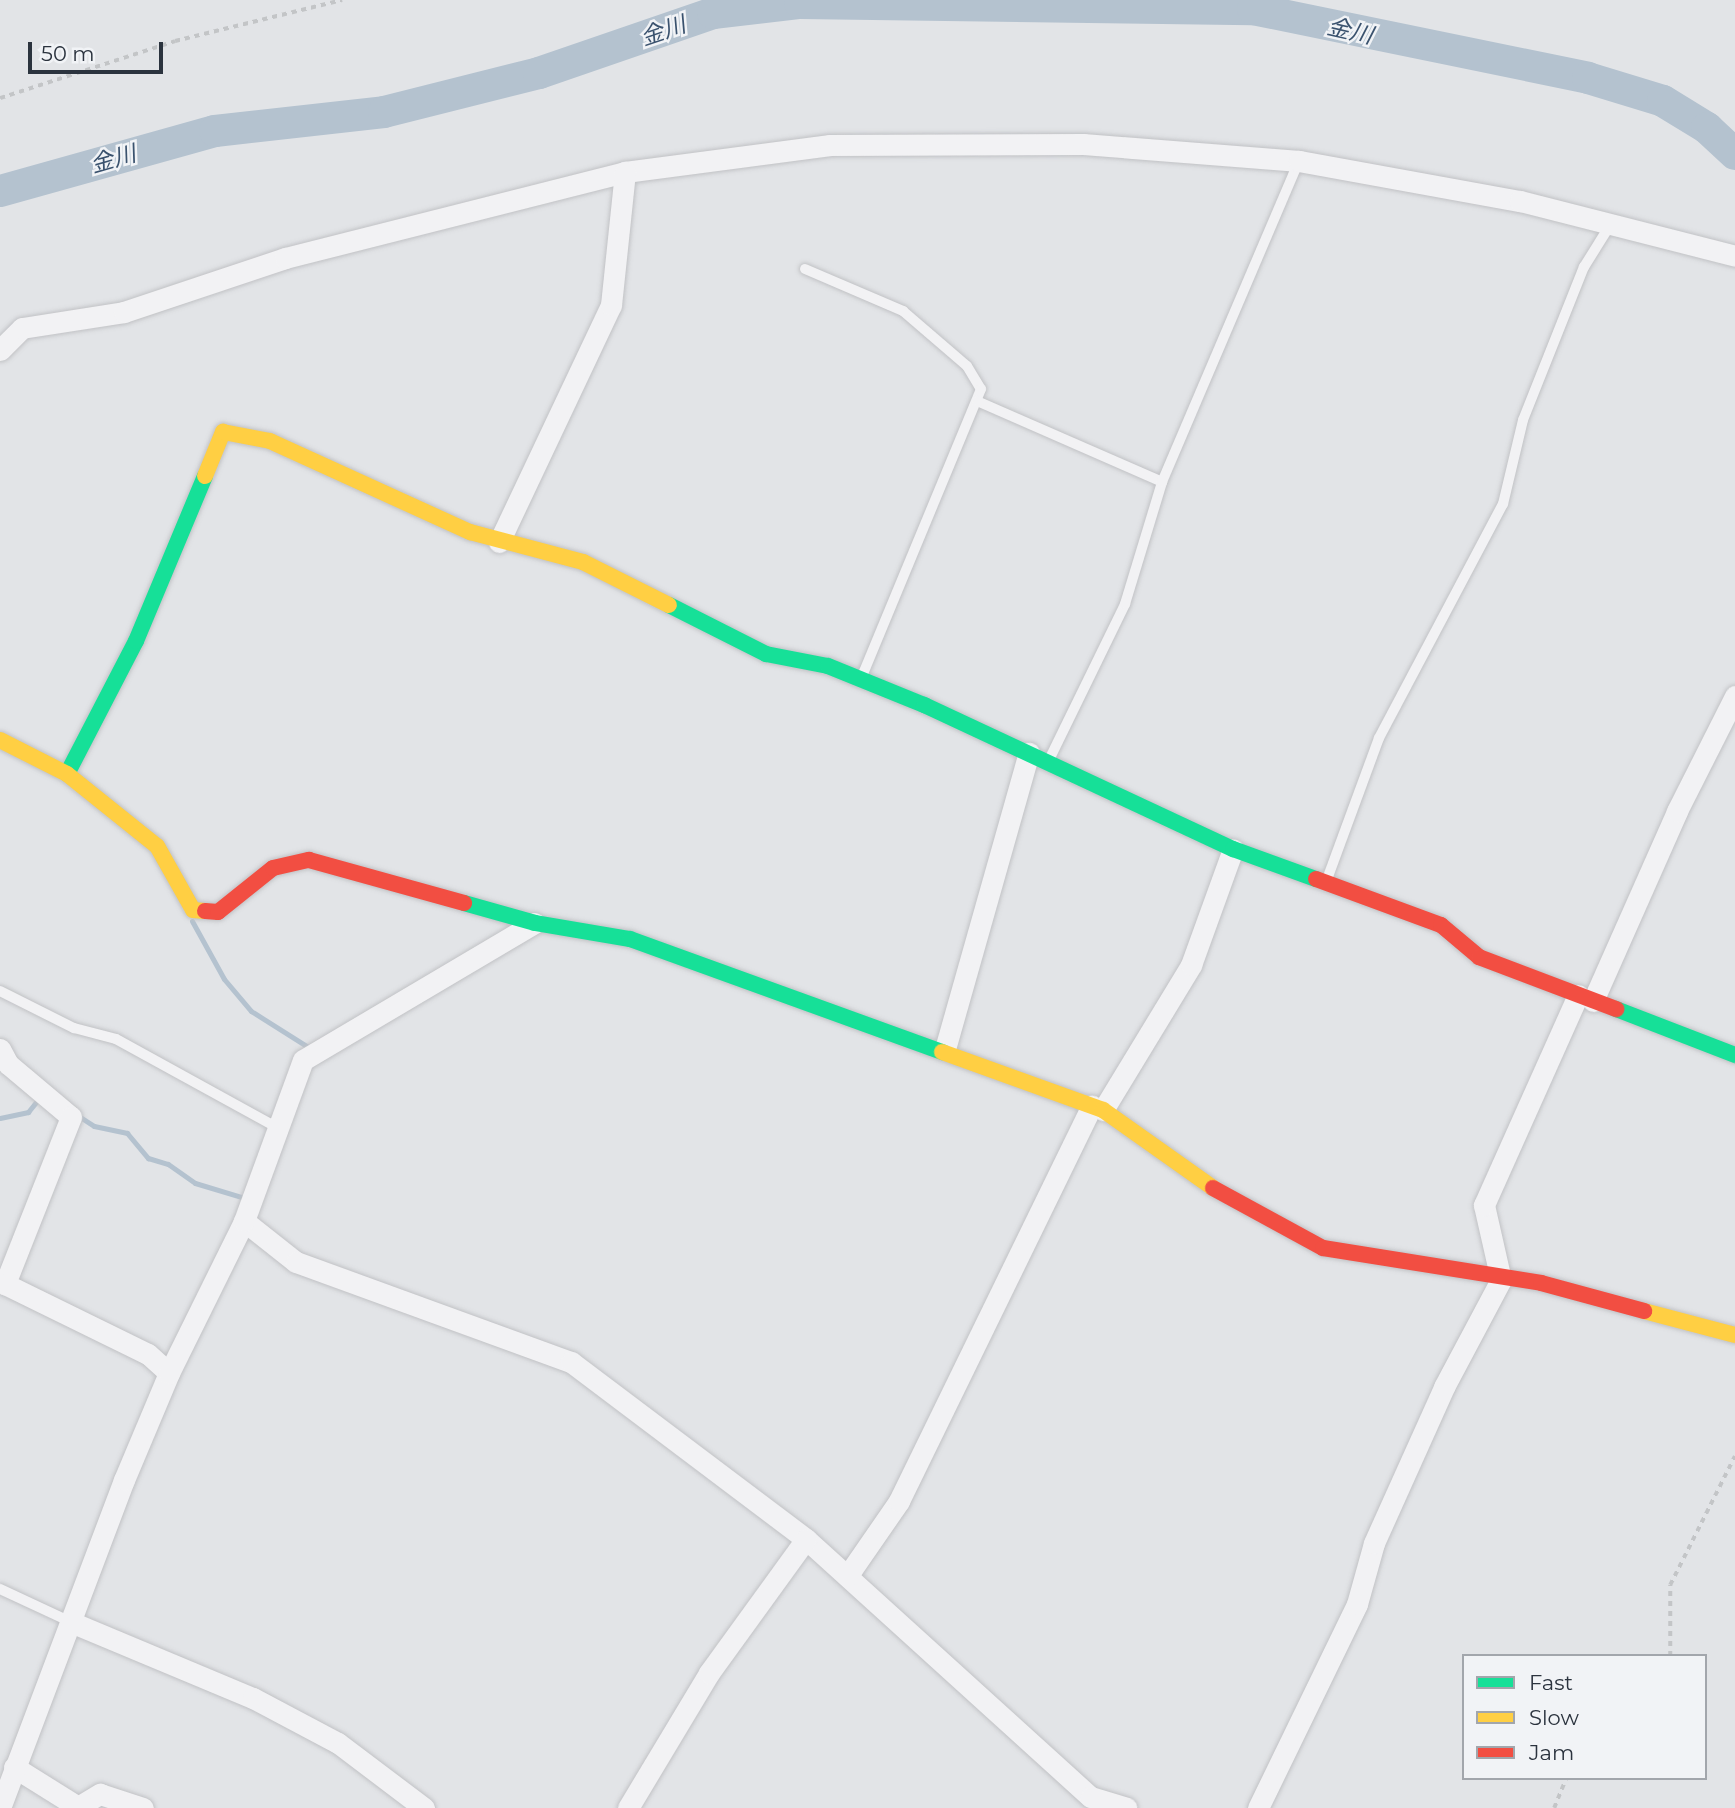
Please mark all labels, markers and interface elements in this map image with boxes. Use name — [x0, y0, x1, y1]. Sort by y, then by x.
water label: 金川 — [637, 10, 689, 52]
water label: 金川 — [1324, 12, 1376, 50]
scale bar — [32, 28, 166, 72]
text: 50 m — [41, 41, 95, 66]
water label: 金川 — [87, 139, 139, 179]
legend — [1462, 1654, 1707, 1780]
text: Fast — [1529, 1670, 1573, 1695]
text: Slow — [1529, 1705, 1579, 1730]
text: Jam — [1529, 1740, 1574, 1765]

